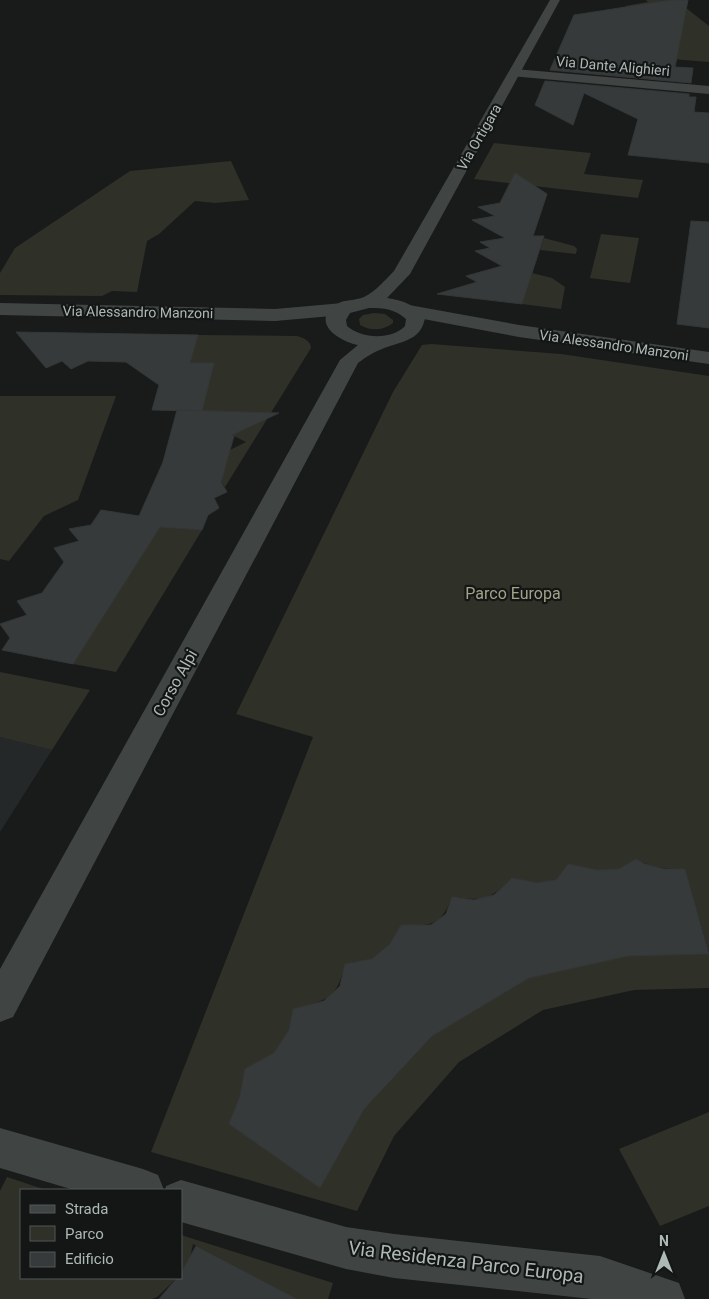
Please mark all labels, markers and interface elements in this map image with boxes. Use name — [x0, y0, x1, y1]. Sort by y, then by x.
street label: Via Dante Alighieri — [556, 53, 670, 79]
street label: Via Ortigara — [454, 101, 504, 173]
street label: Via Alessandro Manzoni — [63, 303, 213, 321]
street label: Via Alessandro Manzoni — [538, 327, 690, 363]
park label: Parco Europa — [465, 584, 561, 603]
street label: Corso Alpi — [149, 646, 201, 720]
legend — [20, 1189, 182, 1279]
text: Strada — [65, 1200, 108, 1218]
text: Parco — [65, 1225, 104, 1243]
north arrow — [639, 1229, 689, 1279]
text: N — [659, 1233, 669, 1249]
street label: Via Residenza Parco Europa — [347, 1236, 585, 1288]
text: Edificio — [65, 1250, 114, 1268]

